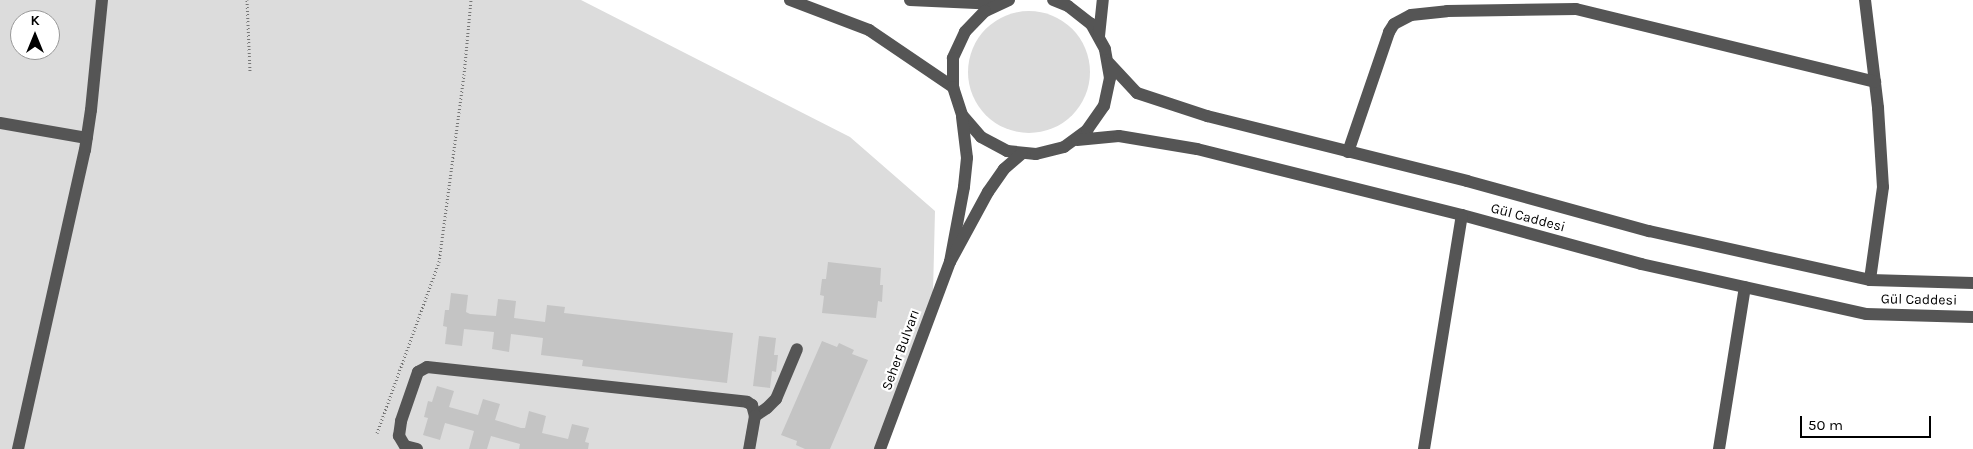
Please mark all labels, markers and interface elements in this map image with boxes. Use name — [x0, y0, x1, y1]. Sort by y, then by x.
north arrow — [10, 10, 60, 60]
text: K — [30, 12, 40, 29]
street label: Gül Caddesi — [1489, 200, 1567, 236]
street label: Gül Caddesi — [1881, 291, 1957, 309]
street label: Seher Bulvarı — [879, 307, 923, 393]
scale bar — [1803, 406, 1934, 438]
text: 50 m — [1808, 416, 1843, 434]

